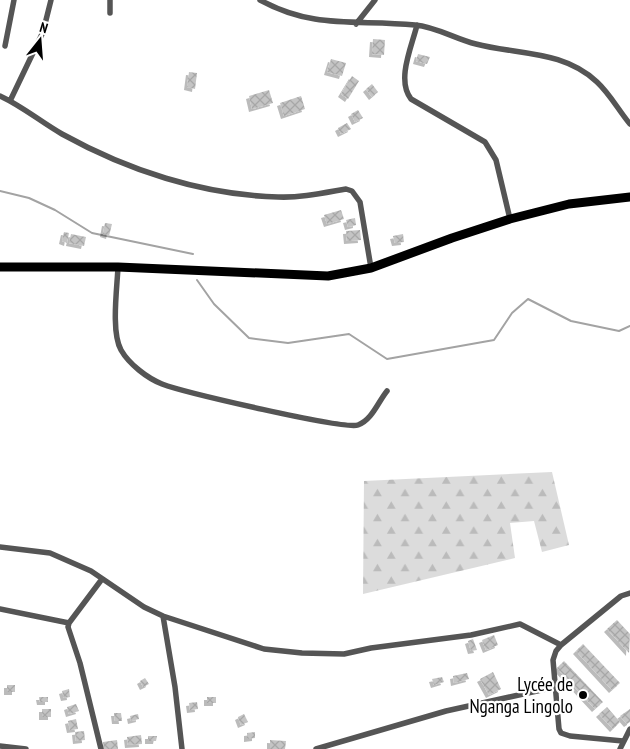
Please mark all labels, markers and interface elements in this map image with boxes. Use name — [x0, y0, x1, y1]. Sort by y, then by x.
north arrow — [15, 15, 65, 65]
text: N — [38, 18, 50, 37]
place label: Lycée de Nganga Lingolo — [469, 672, 573, 718]
marker: Lycée de Nganga Lingolo — [577, 689, 589, 701]

